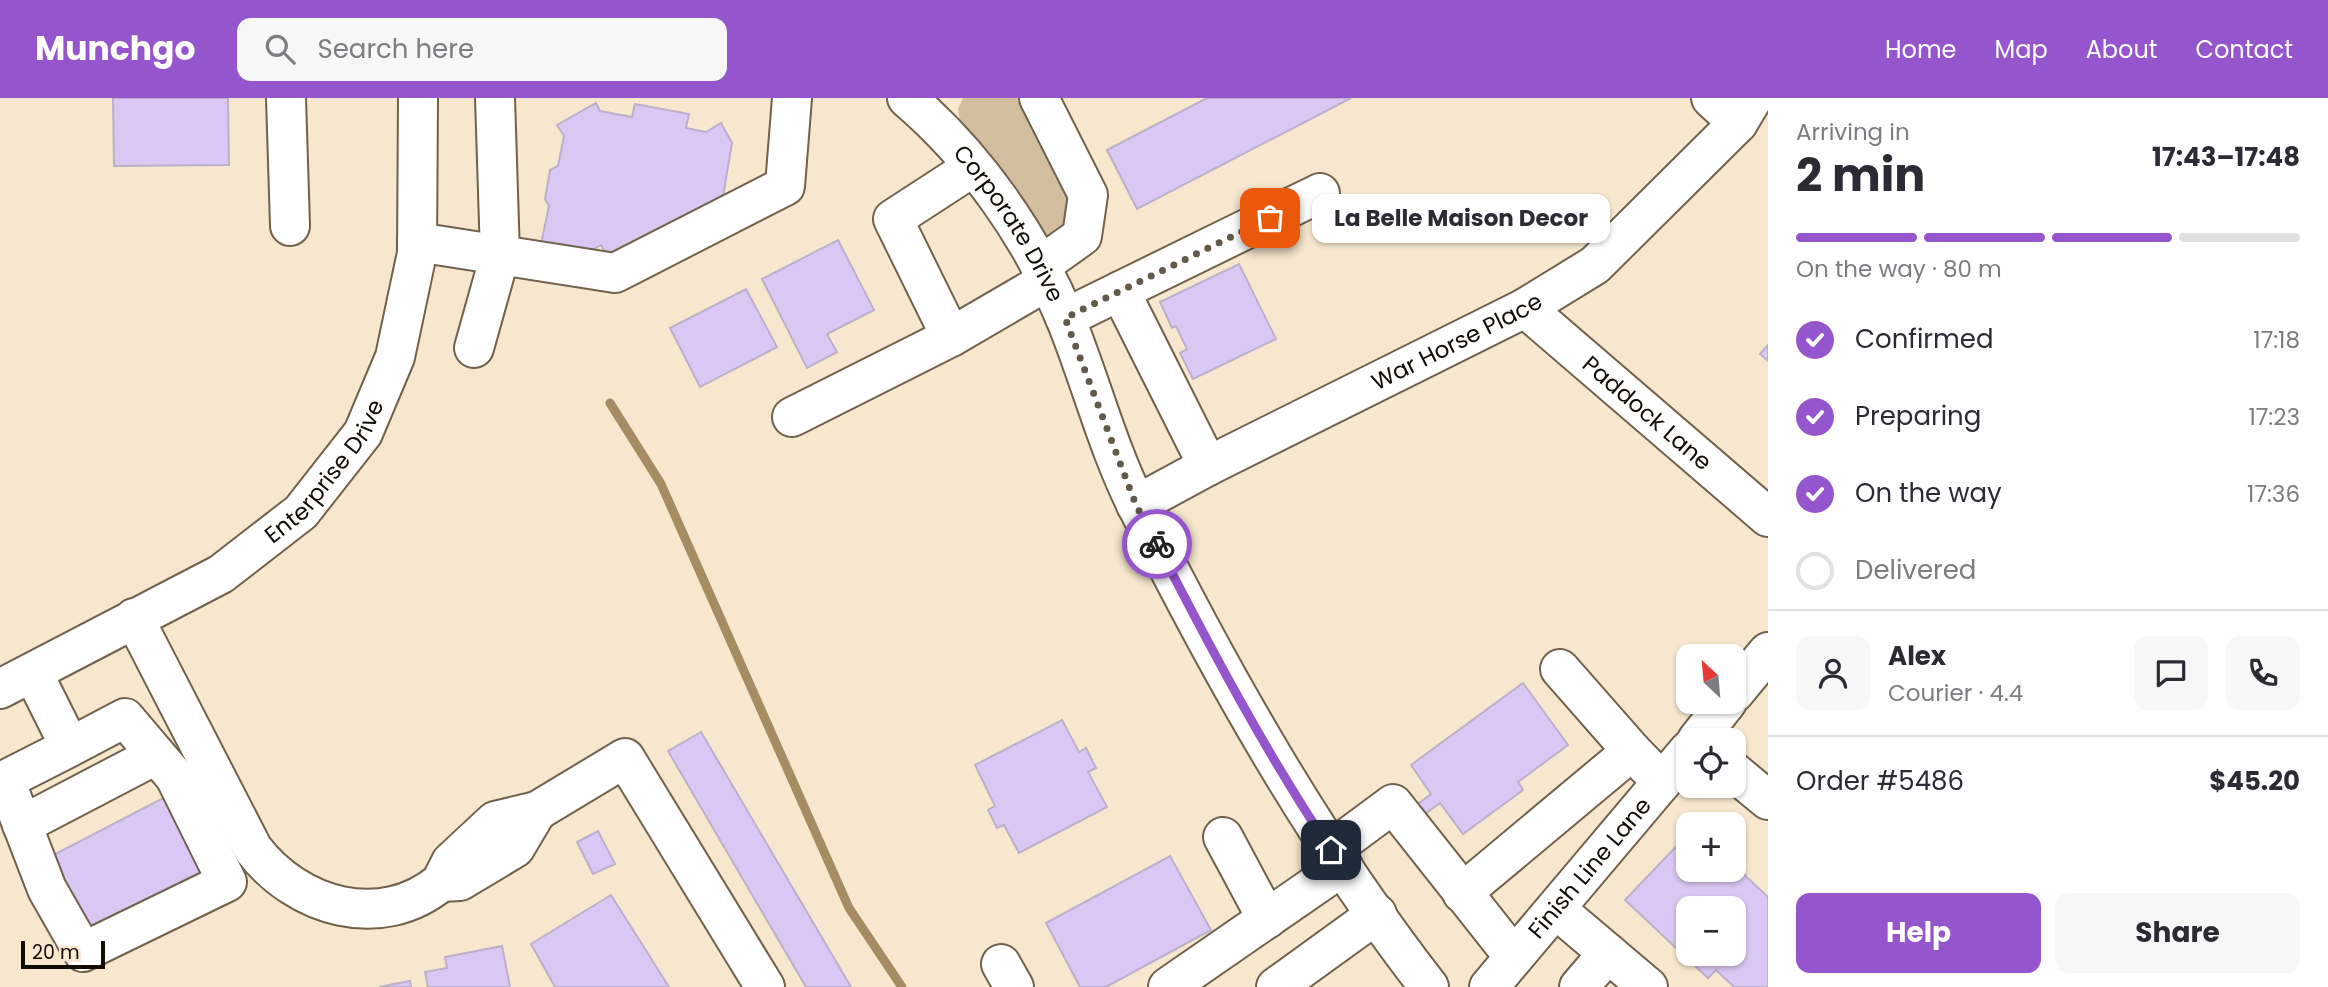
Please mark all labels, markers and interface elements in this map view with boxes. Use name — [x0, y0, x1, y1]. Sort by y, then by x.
search box — [237, 18, 727, 81]
text: Munchgo — [35, 25, 195, 72]
icon: search — [261, 30, 299, 68]
text: Search here — [317, 31, 474, 67]
text: Home — [1885, 33, 1957, 66]
text: Map — [1995, 33, 2048, 66]
text: About — [2086, 33, 2157, 66]
text: Contact — [2195, 33, 2293, 66]
text: Arriving in — [1796, 116, 1910, 148]
street label: Corporate Drive — [946, 138, 1072, 307]
text: 17:43–17:48 — [2152, 139, 2300, 175]
text: 2 min — [1796, 143, 1925, 207]
pin — [1240, 188, 1300, 248]
callout: La Belle Maison Decor — [1312, 194, 1610, 242]
icon: bag — [1251, 199, 1289, 237]
text: La Belle Maison Decor — [1334, 202, 1588, 234]
text: On the way · 80 m — [1796, 253, 2002, 285]
street label: War Horse Place — [1366, 285, 1548, 398]
icon: check — [1796, 321, 1834, 359]
text: Confirmed — [1855, 321, 1993, 357]
text: 17:18 — [2253, 324, 2300, 356]
street label: Paddock Lane — [1576, 348, 1719, 478]
street label: Enterprise Drive — [258, 394, 391, 551]
icon: check — [1796, 398, 1834, 436]
text: Preparing — [1855, 398, 1981, 434]
text: 17:23 — [2248, 401, 2300, 433]
icon: check — [1796, 475, 1834, 513]
text: On the way — [1855, 475, 2002, 511]
text: 17:36 — [2247, 478, 2300, 510]
courier — [1122, 509, 1192, 579]
icon: bike — [1138, 525, 1176, 563]
text: Delivered — [1855, 552, 1976, 588]
button: person — [1796, 636, 1870, 710]
button: chat — [2134, 636, 2208, 710]
button: phone — [2226, 636, 2300, 710]
text: Alex — [1888, 638, 1946, 674]
north arrow — [1676, 644, 1746, 714]
map controls — [1676, 644, 1746, 966]
text: Courier · 4.4 — [1888, 677, 2023, 709]
button: locate — [1676, 728, 1746, 798]
text: Order #5486 — [1796, 763, 1964, 799]
text: $45.20 — [2209, 763, 2300, 799]
street label: Finish Line Lane — [1521, 790, 1659, 945]
button: + — [1676, 812, 1746, 882]
pin — [1301, 820, 1361, 880]
icon: home — [1312, 831, 1350, 869]
button: Help — [1796, 893, 2041, 973]
button: Share — [2055, 893, 2300, 973]
button: − — [1676, 896, 1746, 966]
scale bar — [21, 938, 105, 970]
text: 20 m — [32, 939, 80, 966]

